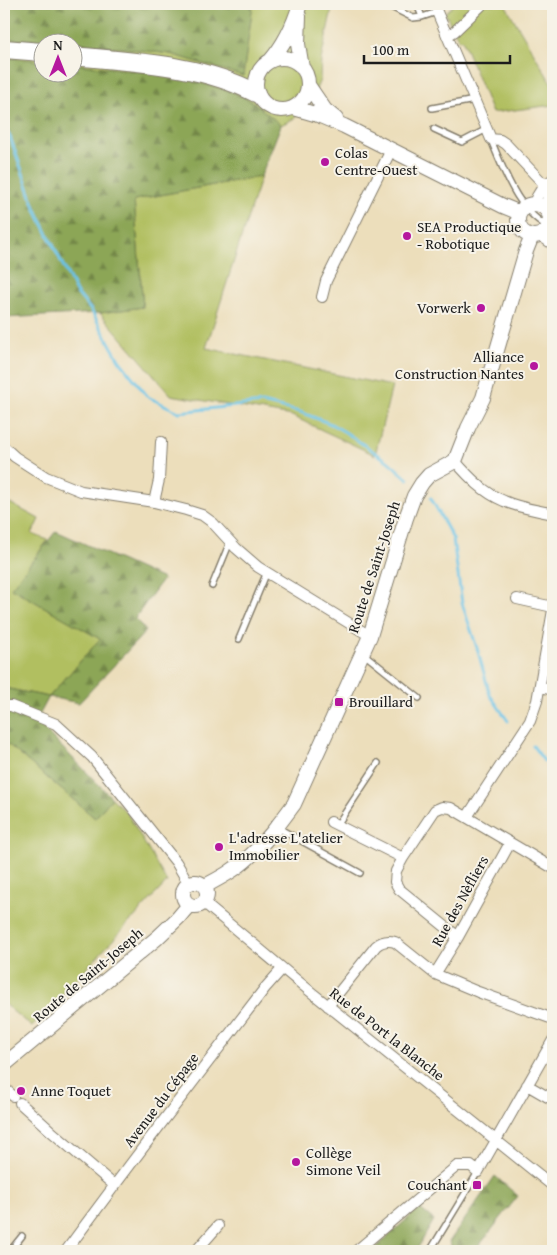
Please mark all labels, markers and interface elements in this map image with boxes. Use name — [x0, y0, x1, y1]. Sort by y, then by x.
north arrow — [32, 32, 82, 82]
scale bar — [364, 32, 511, 64]
text: N — [53, 35, 63, 55]
text: 100 m — [372, 39, 410, 60]
place label: Colas Centre-Ouest — [335, 142, 418, 180]
marker: Colas Centre-Ouest — [319, 156, 331, 168]
place label: SEA Productique - Robotique — [417, 216, 521, 254]
marker: SEA Productique - Robotique — [401, 230, 413, 242]
place label: Vorwerk — [417, 297, 471, 318]
marker: Vorwerk — [475, 302, 487, 314]
place label: Alliance Construction Nantes — [395, 346, 524, 384]
marker: Alliance Construction Nantes — [528, 360, 540, 372]
street label: Route de Saint-Joseph — [342, 498, 405, 636]
place label: Brouillard — [349, 691, 413, 712]
marker: Brouillard — [333, 696, 345, 708]
place label: L'adresse L'atelier Immobilier — [229, 827, 343, 865]
marker: L'adresse L'atelier Immobilier — [213, 841, 225, 853]
street label: Rue des Nèfliers — [426, 852, 493, 950]
street label: Route de Saint-Joseph — [28, 922, 148, 1027]
street label: Rue de Port la Blanche — [325, 982, 449, 1085]
street label: Avenue du Cépage — [118, 1048, 203, 1151]
place label: Anne Toquet — [31, 1080, 112, 1101]
marker: Anne Toquet — [15, 1085, 27, 1097]
place label: Collège Simone Veil — [306, 1142, 381, 1180]
marker: Collège Simone Veil — [290, 1156, 302, 1168]
place label: Couchant — [407, 1174, 468, 1195]
marker: Couchant — [471, 1179, 483, 1191]

